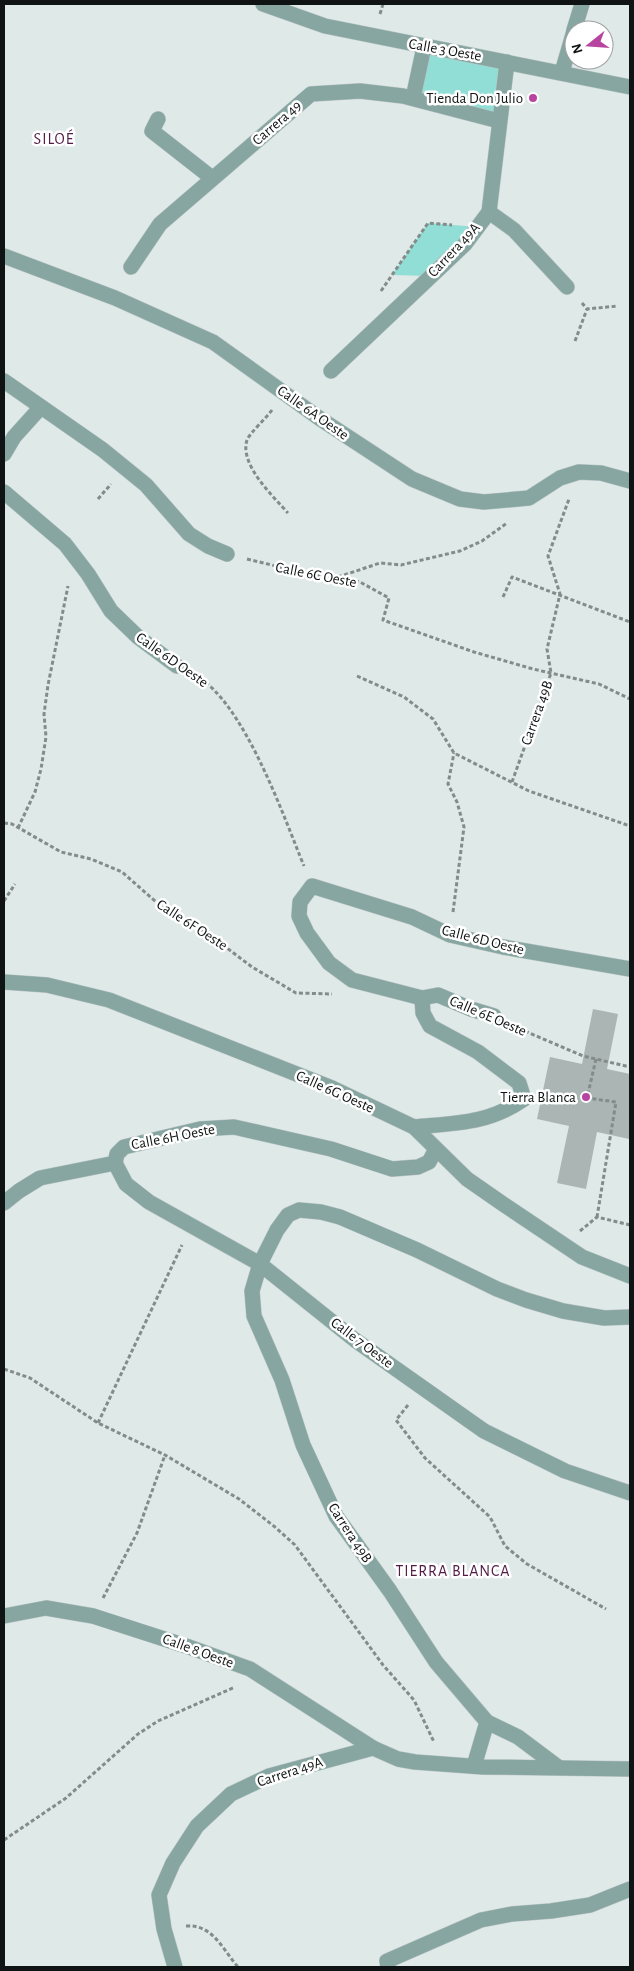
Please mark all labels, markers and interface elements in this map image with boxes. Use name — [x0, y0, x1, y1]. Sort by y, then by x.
north arrow — [564, 20, 614, 70]
street label: Calle 3 Oeste — [407, 36, 483, 64]
text: N — [569, 42, 586, 55]
place label: Tienda Don Julio — [426, 91, 523, 106]
marker: Tienda Don Julio — [527, 92, 539, 104]
street label: Carrera 49 — [250, 98, 304, 148]
district label: SILOÉ — [34, 129, 74, 147]
street label: Carrera 49A — [425, 220, 483, 280]
street label: Calle 6A Oeste — [275, 383, 351, 443]
street label: Calle 6C Oeste — [274, 560, 358, 590]
street label: Calle 6D Oeste — [133, 630, 211, 690]
street label: Carrera 49B — [518, 679, 556, 747]
street label: Calle 6F Oeste — [154, 897, 230, 953]
street label: Calle 6D Oeste — [440, 923, 526, 957]
street label: Calle 6E Oeste — [447, 993, 529, 1039]
street label: Calle 6G Oeste — [294, 1068, 376, 1116]
place label: Tierra Blanca — [500, 1090, 576, 1105]
marker: Tierra Blanca — [580, 1091, 592, 1103]
street label: Calle 6H Oeste — [130, 1122, 216, 1152]
street label: Calle 7 Oeste — [328, 1315, 396, 1371]
street label: Carrera 49B — [325, 1501, 375, 1565]
district label: TIERRA BLANCA — [395, 1563, 511, 1579]
street label: Calle 8 Oeste — [160, 1631, 236, 1671]
street label: Carrera 49A — [255, 1754, 325, 1790]

